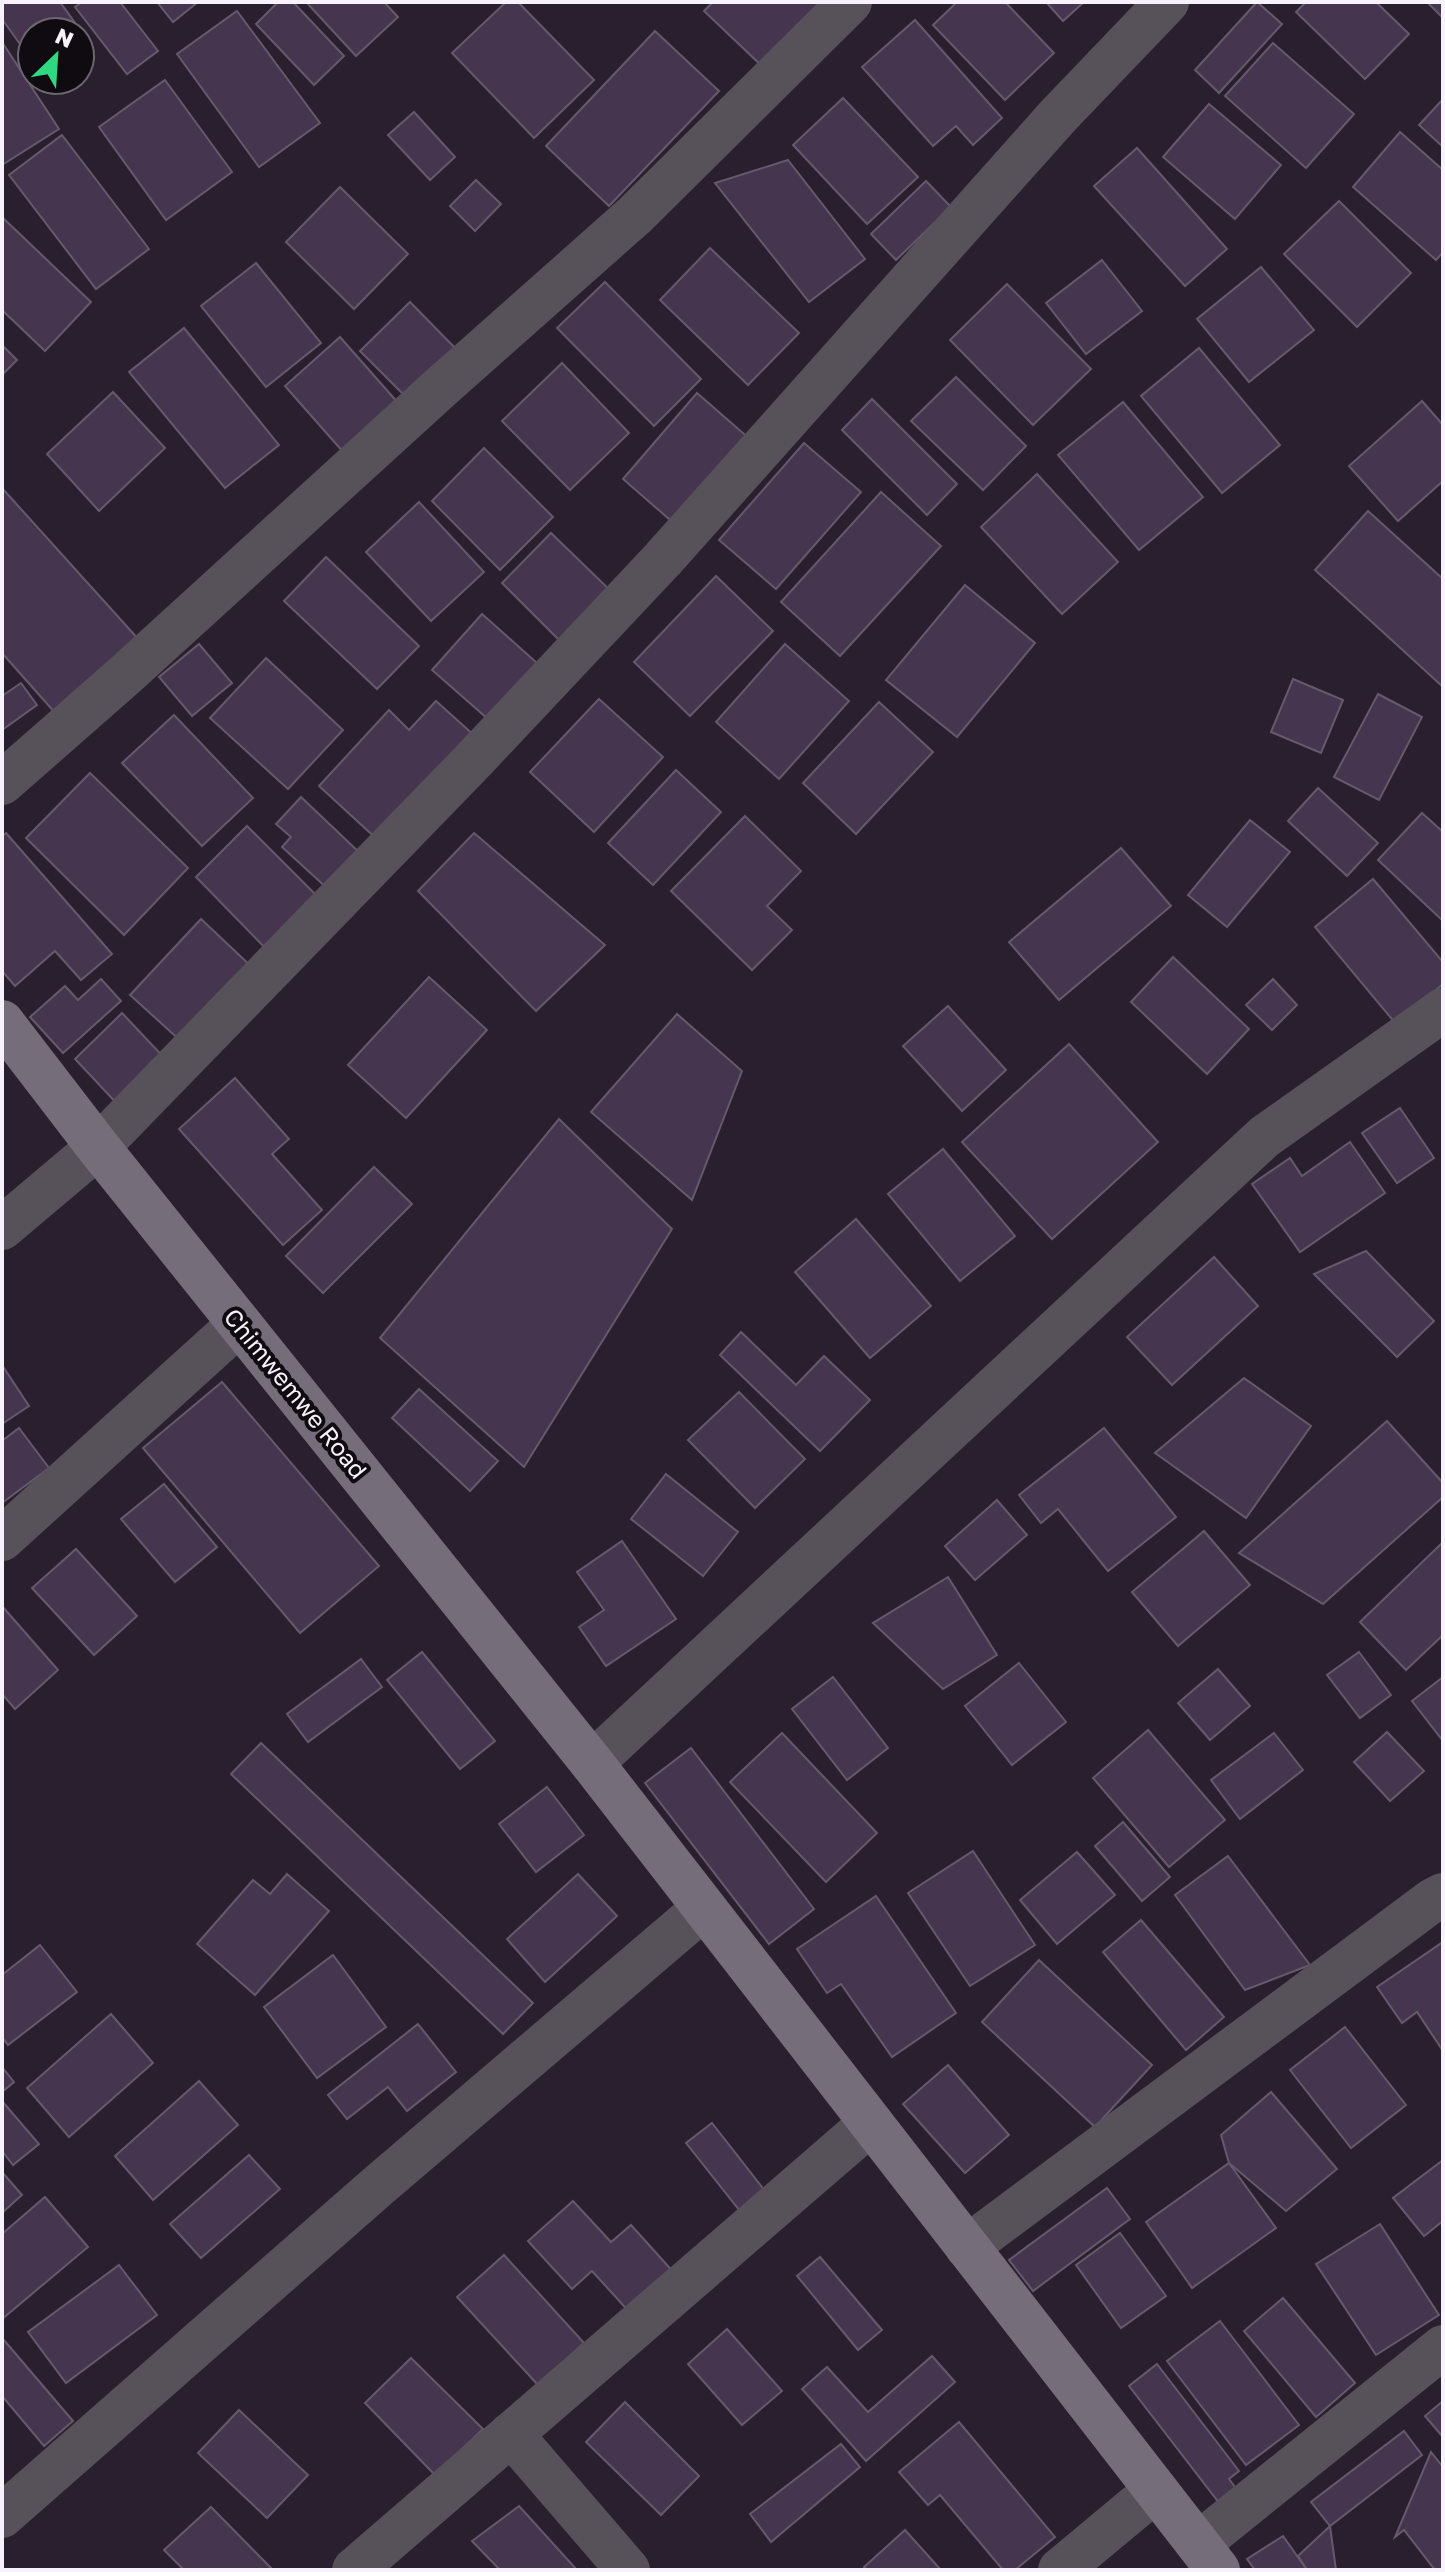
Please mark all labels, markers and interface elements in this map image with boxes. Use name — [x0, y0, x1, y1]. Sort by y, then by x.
north arrow — [16, 16, 96, 96]
text: N — [51, 22, 78, 53]
street label: Chimwemwe Road — [219, 1302, 374, 1484]

